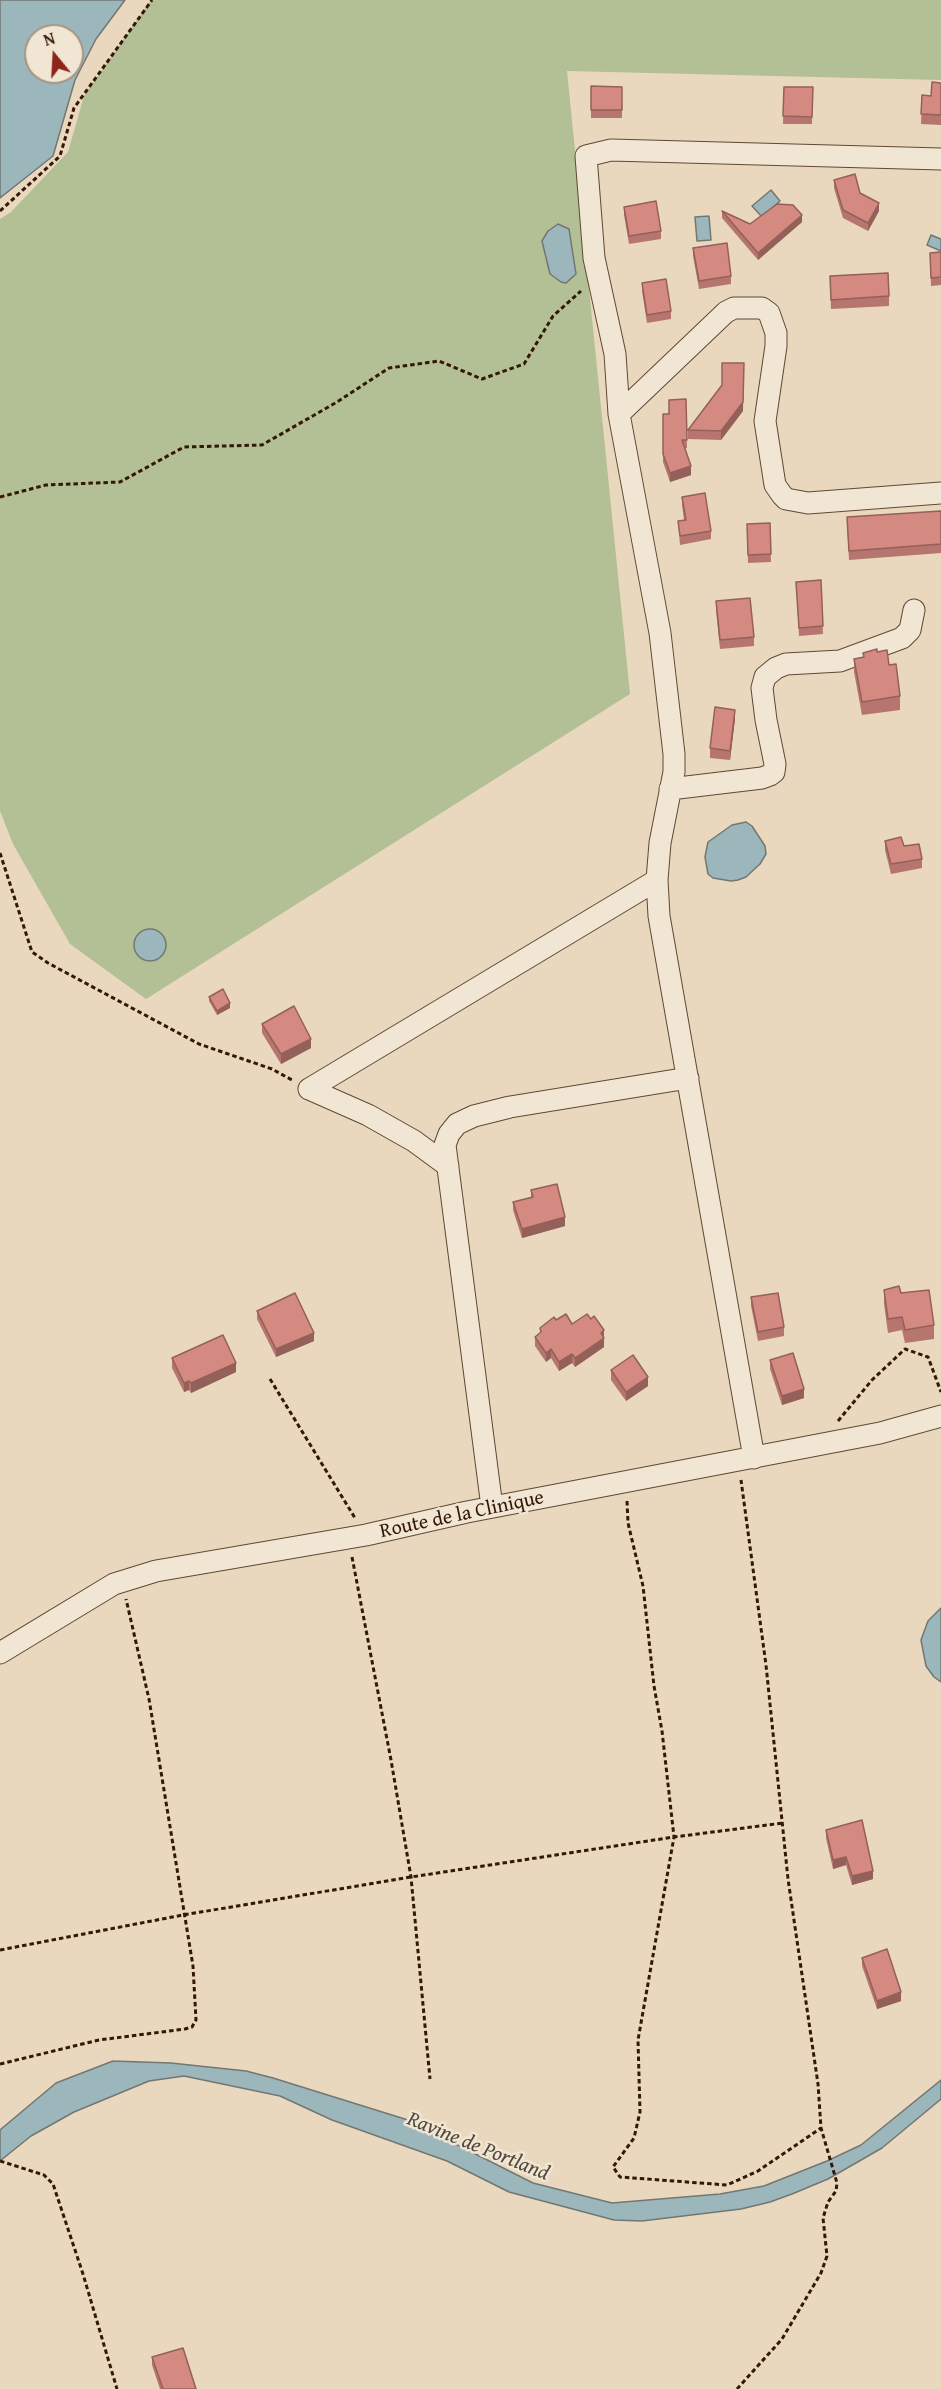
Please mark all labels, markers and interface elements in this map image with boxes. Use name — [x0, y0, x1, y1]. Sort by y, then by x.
north arrow — [24, 24, 84, 84]
text: N — [40, 26, 58, 52]
street label: Route de la Clinique — [378, 1486, 546, 1544]
water label: Ravine de Portland — [403, 2107, 553, 2187]

